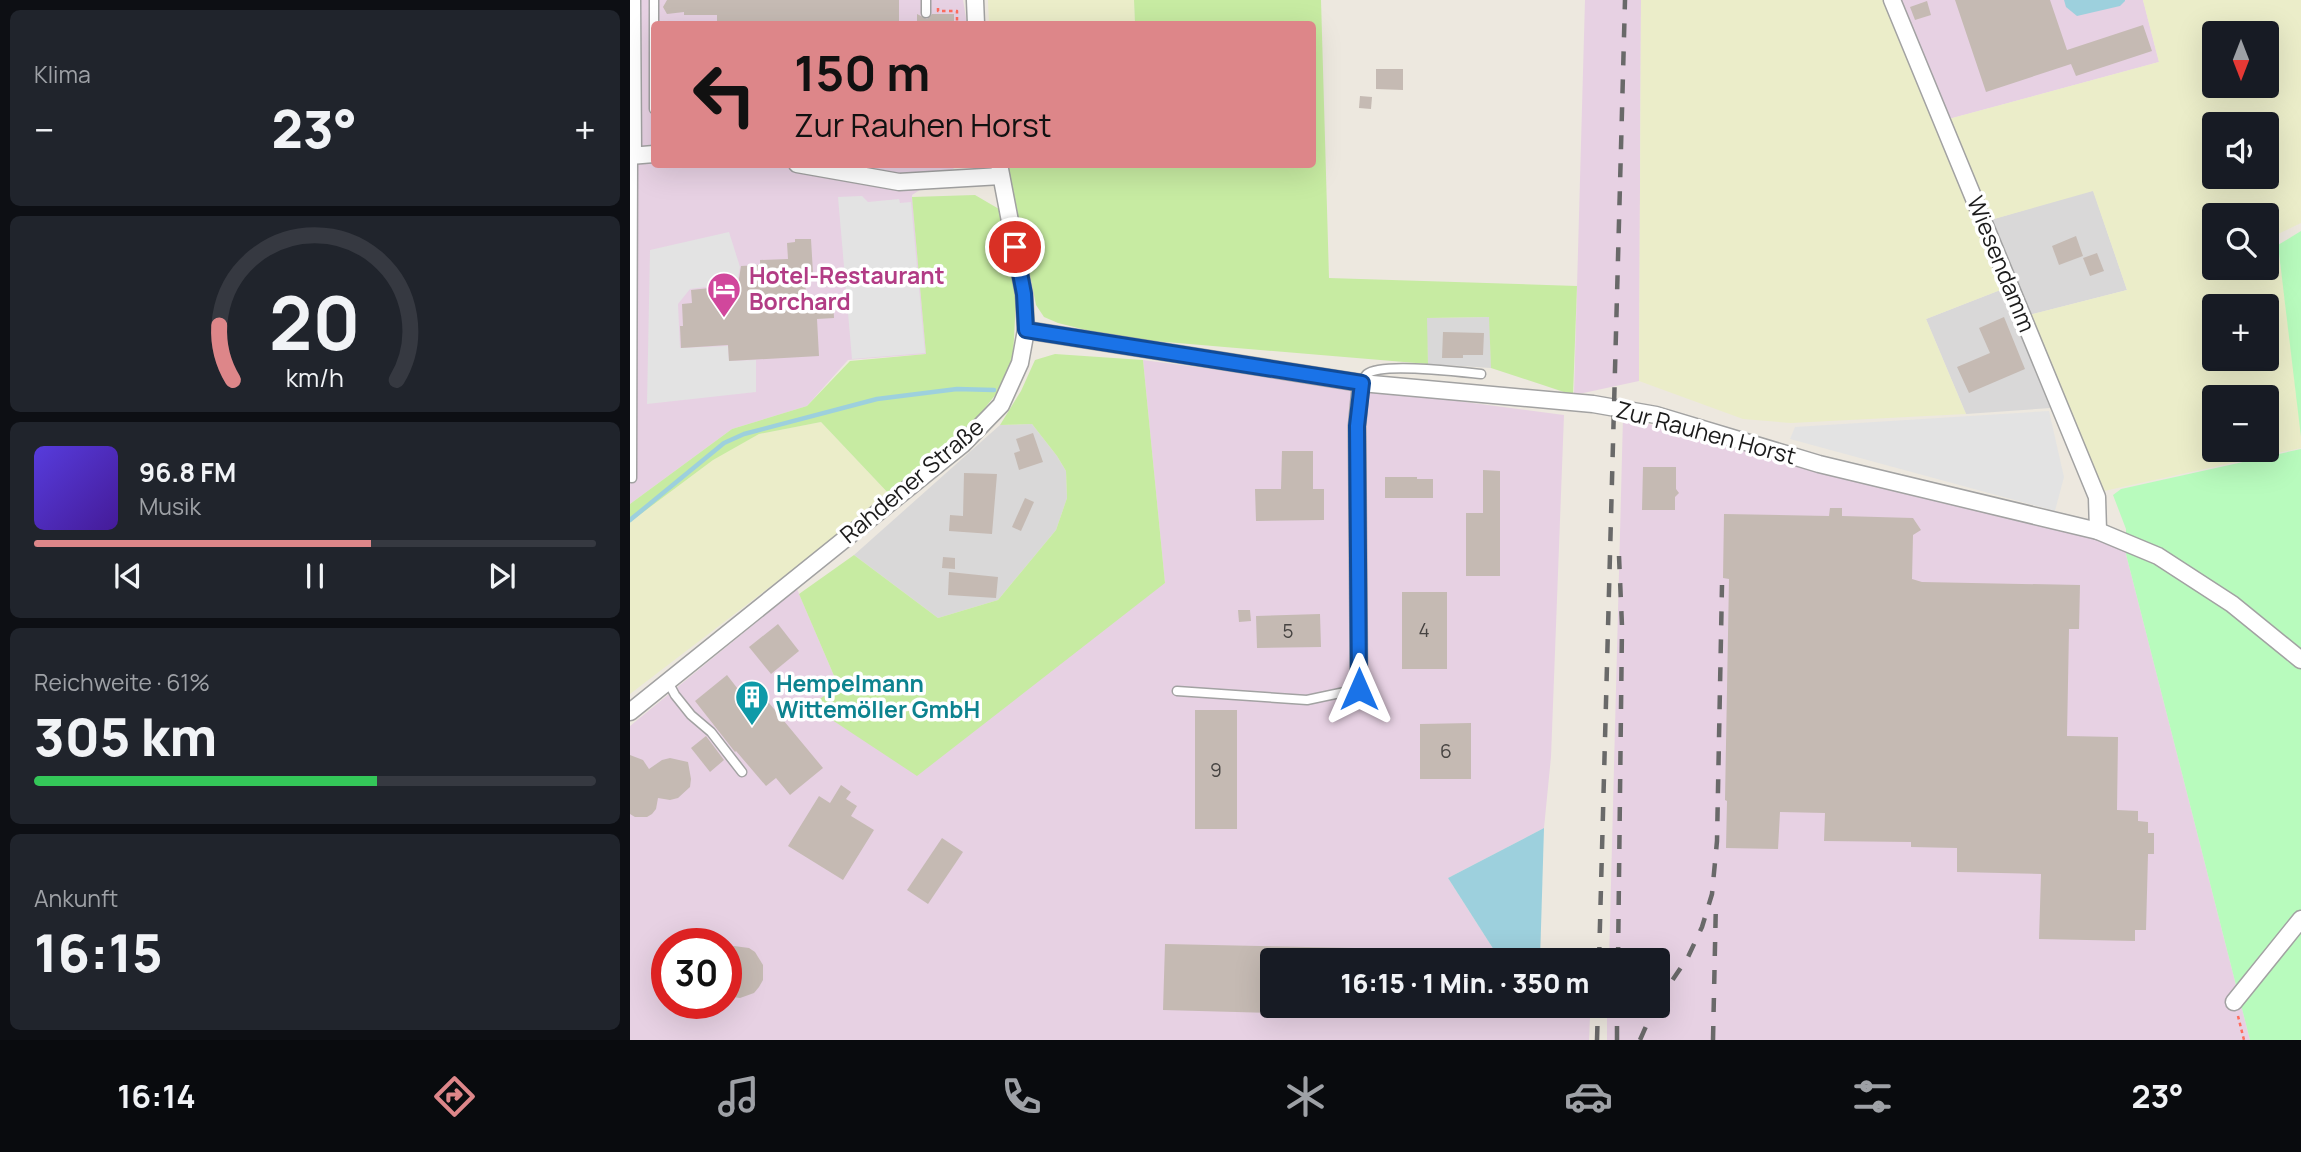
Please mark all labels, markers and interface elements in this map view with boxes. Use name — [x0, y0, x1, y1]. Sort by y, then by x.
north arrow — [2202, 21, 2278, 98]
map controls — [2202, 21, 2279, 462]
text: 150 m — [794, 39, 930, 106]
icon: left — [679, 49, 770, 140]
text: Klima — [34, 58, 91, 90]
text: 23° — [272, 93, 357, 164]
text: − — [34, 103, 55, 155]
text: + — [574, 103, 596, 155]
text: Zur Rauhen Horst — [794, 103, 1052, 147]
button: sound — [2202, 112, 2279, 189]
street label: Wiesendamm — [1960, 191, 2044, 336]
button: search — [2202, 203, 2279, 280]
pin — [985, 217, 1045, 277]
icon: arrive — [996, 228, 1034, 266]
place label: Hotel-Restaurant Borchard — [749, 259, 945, 317]
hotel icon: Hotel-Restaurant Borchard — [705, 270, 743, 319]
text: 20 — [269, 272, 361, 372]
button: + — [2202, 294, 2279, 371]
text: km/h — [286, 360, 344, 395]
button: − — [2202, 385, 2279, 462]
street label: Zur Rauhen Horst — [1613, 393, 1800, 471]
street label: Rahdener Straße — [833, 411, 990, 550]
text: 96.8 FM — [139, 454, 236, 490]
text: Musik — [139, 490, 201, 522]
icon: previous — [109, 557, 147, 595]
icon: pause — [296, 557, 334, 595]
icon: next — [483, 557, 521, 595]
house number: 4 — [1418, 617, 1430, 643]
house number: 5 — [1283, 618, 1294, 644]
position arrow — [1322, 652, 1396, 726]
text: Reichweite · 61% — [34, 666, 210, 698]
place label: Hempelmann Wittemöller GmbH — [776, 667, 980, 725]
building icon: Hempelmann Wittemöller GmbH — [733, 678, 771, 727]
text: 305 km — [34, 701, 217, 772]
house number: 6 — [1440, 738, 1452, 764]
house number: 9 — [1210, 757, 1222, 783]
text: Ankunft — [34, 882, 118, 914]
text: 16:15 — [34, 917, 163, 988]
speed limit sign: 30 — [651, 928, 742, 1019]
text: 16:15 · 1 Min. · 350 m — [1341, 965, 1589, 1001]
icon: directions — [430, 1072, 479, 1121]
icon: music — [714, 1072, 763, 1121]
icon: phone — [997, 1072, 1046, 1121]
icon: climate — [1281, 1072, 1330, 1121]
icon: car — [1564, 1072, 1613, 1121]
icon: filters — [1848, 1072, 1897, 1121]
text: 16:14 — [117, 1074, 196, 1118]
text: 23° — [2132, 1074, 2184, 1118]

